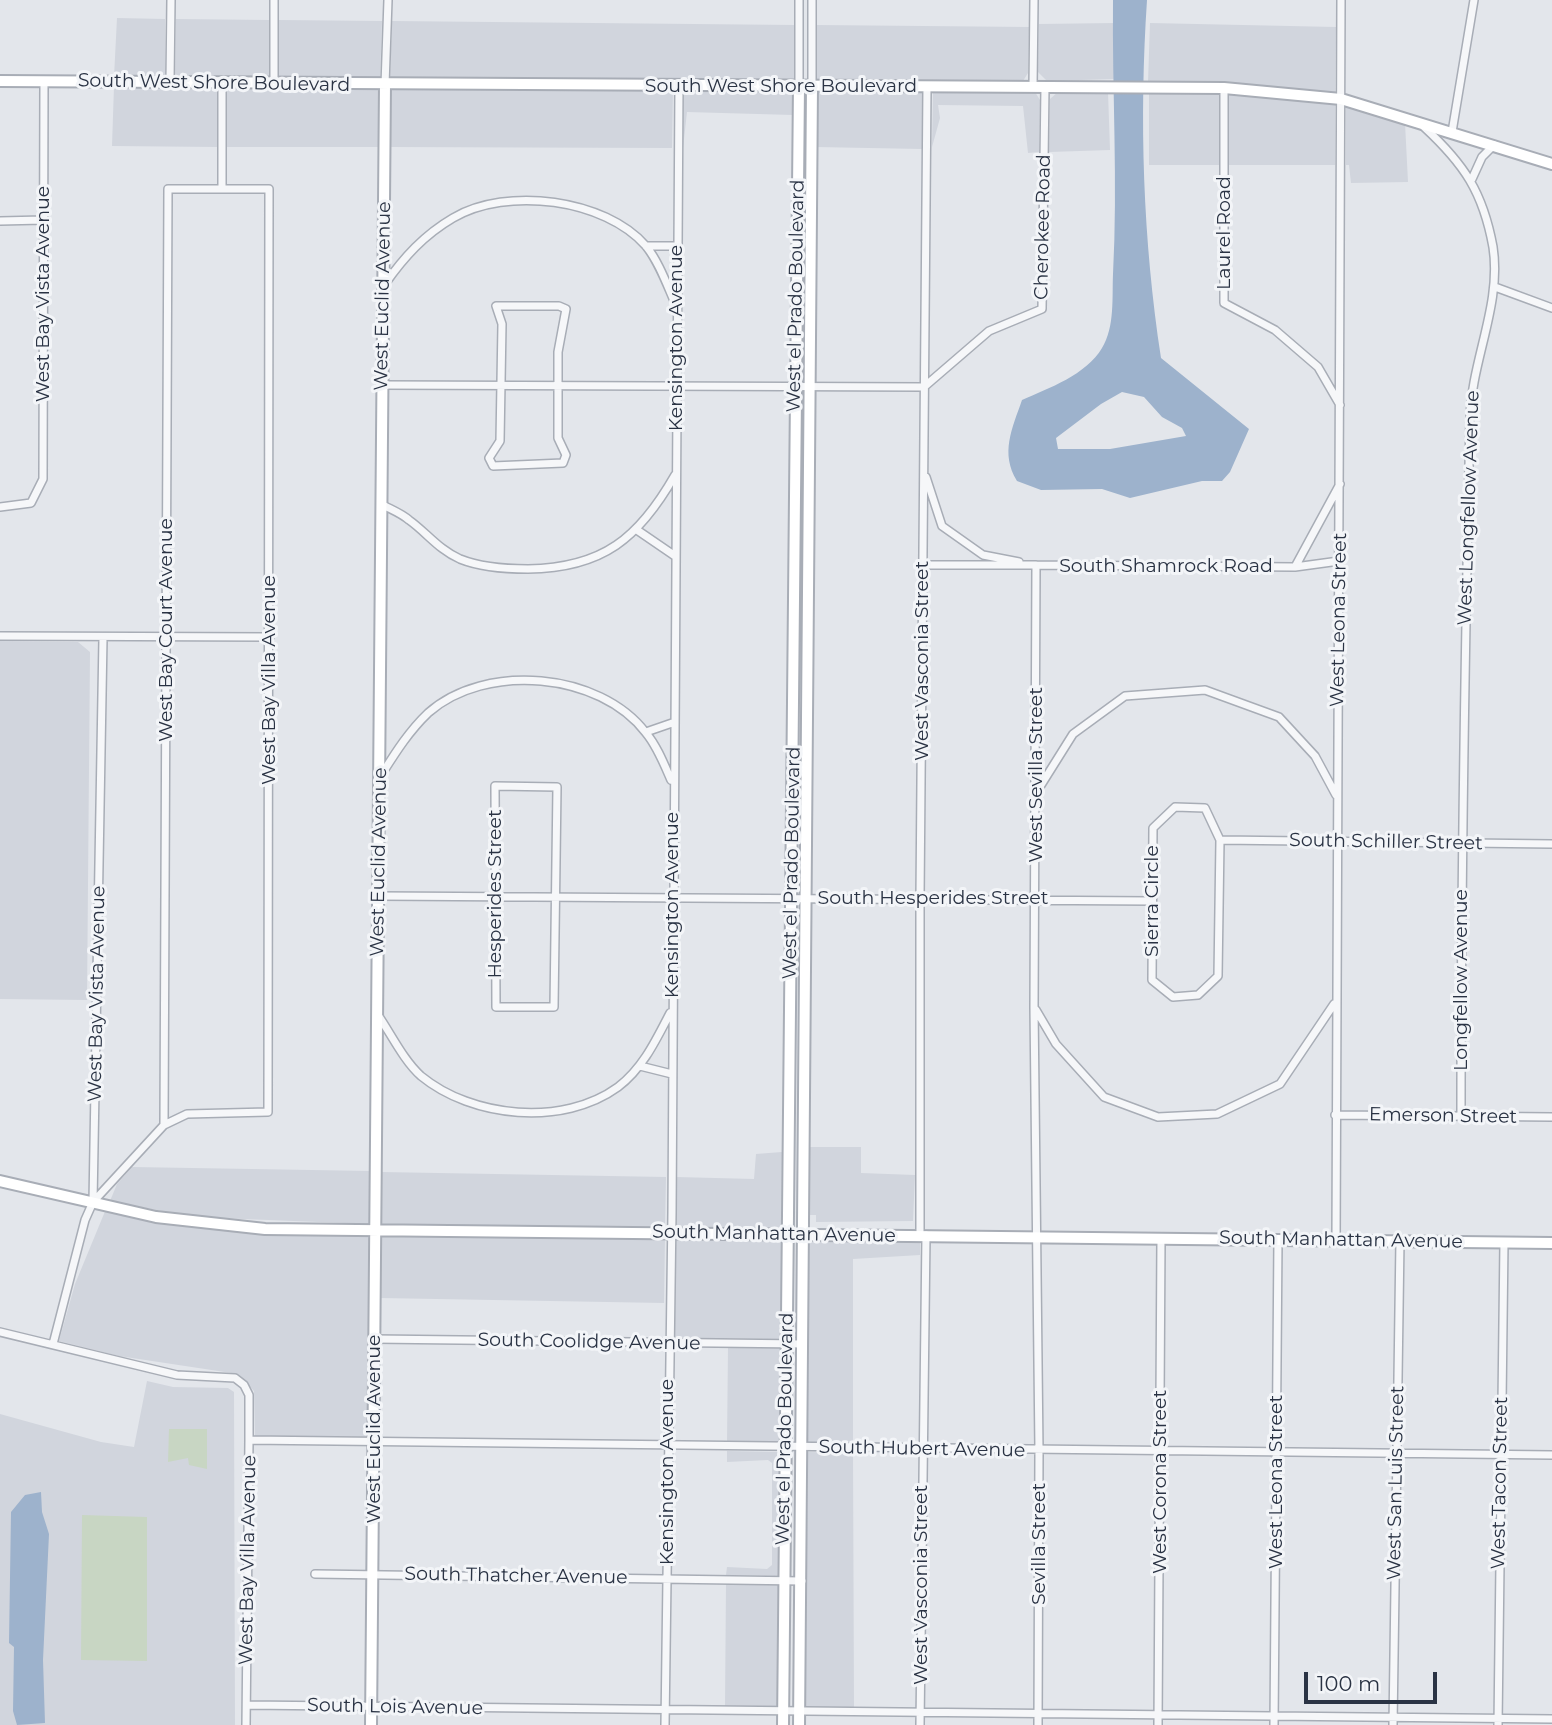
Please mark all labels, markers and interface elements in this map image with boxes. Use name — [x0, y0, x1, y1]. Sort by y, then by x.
street label: South West Shore Boulevard — [78, 69, 350, 97]
street label: South West Shore Boulevard — [645, 75, 917, 97]
street label: Cherokee Road — [1030, 154, 1056, 300]
street label: Laurel Road — [1213, 176, 1235, 290]
street label: West el Prado Boulevard — [783, 179, 809, 413]
street label: West Bay Vista Avenue — [32, 186, 54, 402]
street label: West Euclid Avenue — [370, 201, 396, 391]
street label: Kensington Avenue — [665, 245, 687, 431]
street label: West Longfellow Avenue — [1454, 390, 1484, 626]
street label: West Bay Court Avenue — [155, 518, 177, 742]
street label: West Leona Street — [1326, 533, 1352, 707]
street label: South Shamrock Road — [1059, 555, 1273, 577]
street label: West Vasconia Street — [911, 561, 933, 761]
street label: West Bay Villa Avenue — [258, 575, 280, 785]
street label: West Sevilla Street — [1025, 687, 1047, 863]
street label: West el Prado Boulevard — [779, 746, 805, 980]
street label: West Euclid Avenue — [366, 767, 392, 957]
street label: Hesperides Street — [484, 809, 506, 979]
street label: Kensington Avenue — [661, 812, 683, 998]
street label: South Schiller Street — [1289, 829, 1483, 855]
street label: Sierra Circle — [1141, 845, 1163, 957]
street label: West Bay Vista Avenue — [84, 886, 110, 1102]
street label: South Hesperides Street — [817, 887, 1049, 909]
street label: Longfellow Avenue — [1450, 889, 1472, 1071]
street label: Emerson Street — [1369, 1103, 1517, 1129]
street label: South Manhattan Avenue — [652, 1220, 896, 1248]
street label: South Manhattan Avenue — [1219, 1226, 1463, 1254]
street label: West el Prado Boulevard — [772, 1312, 798, 1546]
street label: South Coolidge Avenue — [477, 1329, 701, 1355]
street label: West Euclid Avenue — [363, 1334, 385, 1524]
street label: Kensington Avenue — [656, 1379, 678, 1565]
street label: West San Luis Street — [1383, 1385, 1409, 1581]
street label: West Corona Street — [1149, 1390, 1171, 1574]
street label: West Leona Street — [1265, 1395, 1287, 1569]
street label: West Tacon Street — [1487, 1396, 1513, 1570]
street label: South Hubert Avenue — [818, 1436, 1026, 1462]
street label: West Bay Villa Avenue — [235, 1455, 261, 1665]
street label: Sevilla Street — [1028, 1483, 1050, 1605]
street label: West Vasconia Street — [910, 1485, 932, 1685]
street label: South Thatcher Avenue — [404, 1563, 628, 1589]
scale bar — [1307, 1658, 1440, 1702]
text: 100 m — [1317, 1671, 1380, 1696]
street label: South Lois Avenue — [307, 1694, 483, 1720]

